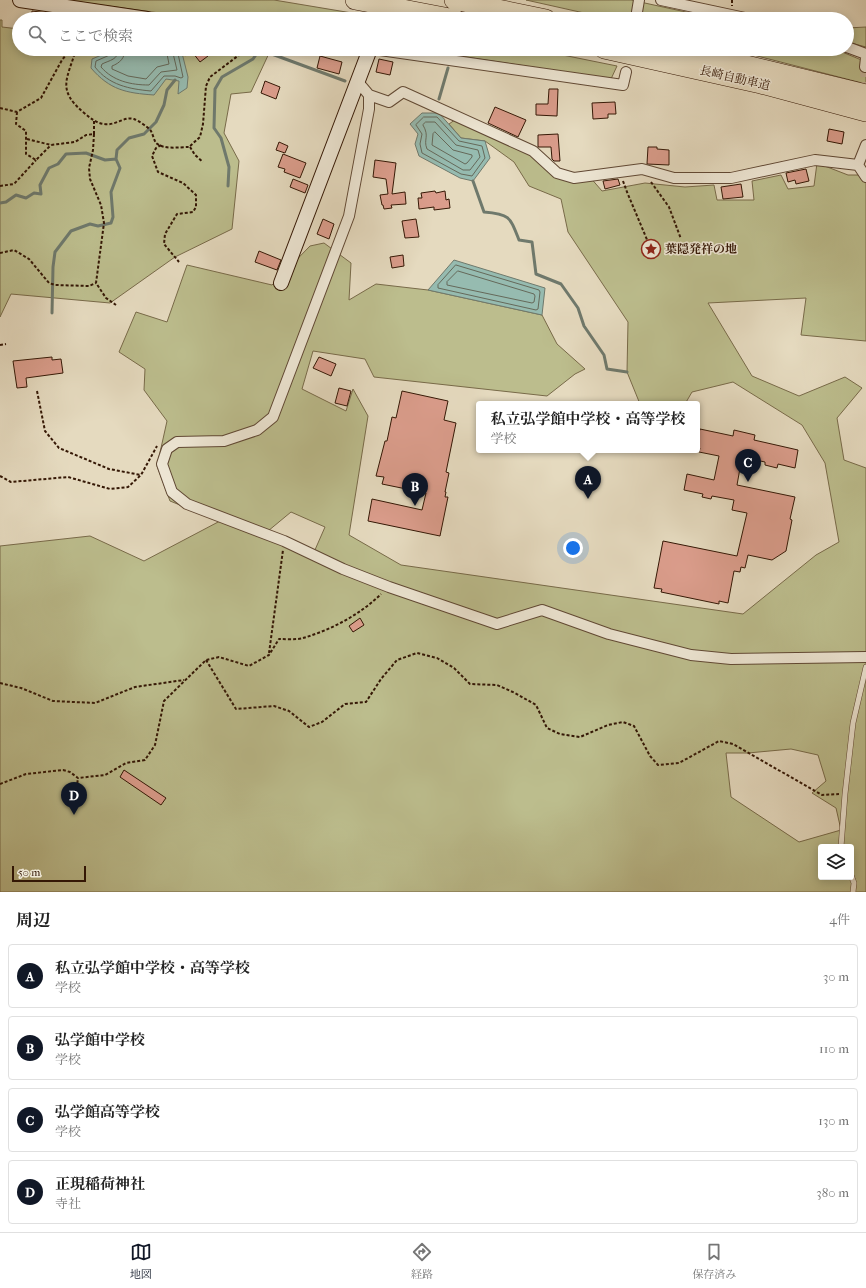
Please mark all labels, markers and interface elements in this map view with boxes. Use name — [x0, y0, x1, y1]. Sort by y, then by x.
search box — [12, 12, 854, 56]
icon: search — [26, 23, 48, 45]
text: ここで検索 — [58, 27, 133, 45]
street label: 長崎自動車道 — [698, 63, 772, 93]
place icon: 葉隠発祥の地 — [640, 238, 662, 260]
place label: 葉隠発祥の地 — [665, 242, 737, 256]
popup — [476, 401, 700, 453]
text: 私立弘学館中学校・高等学校 — [490, 410, 686, 428]
text: 学校 — [490, 431, 517, 446]
pin: C — [735, 449, 761, 482]
pin: A — [575, 466, 601, 499]
pin: B — [402, 473, 428, 506]
your location — [563, 538, 583, 558]
pin: D — [61, 782, 87, 815]
map controls — [818, 844, 854, 880]
button: layers — [818, 844, 854, 880]
scale bar — [12, 864, 86, 883]
text: 50 m — [18, 866, 40, 879]
text: 周辺 — [16, 910, 50, 930]
text: 4件 — [829, 912, 850, 927]
text: 私立弘学館中学校・高等学校 — [55, 959, 250, 977]
text: A — [26, 969, 34, 984]
text: 30 m — [823, 969, 849, 984]
text: 学校 — [55, 980, 81, 995]
text: 弘学館中学校 — [55, 1031, 145, 1049]
text: B — [26, 1041, 34, 1056]
text: 110 m — [819, 1041, 849, 1056]
text: 学校 — [55, 1052, 81, 1067]
text: 弘学館高等学校 — [55, 1103, 160, 1121]
text: C — [26, 1113, 34, 1128]
text: 130 m — [818, 1113, 849, 1128]
text: 学校 — [55, 1124, 81, 1139]
text: 正現稲荷神社 — [55, 1175, 145, 1193]
text: D — [25, 1185, 35, 1200]
text: 380 m — [816, 1185, 849, 1200]
text: 寺社 — [55, 1196, 81, 1211]
tab: 地図 — [130, 1241, 152, 1281]
tab: 経路 — [411, 1241, 433, 1281]
tab: 保存済み — [692, 1241, 736, 1281]

